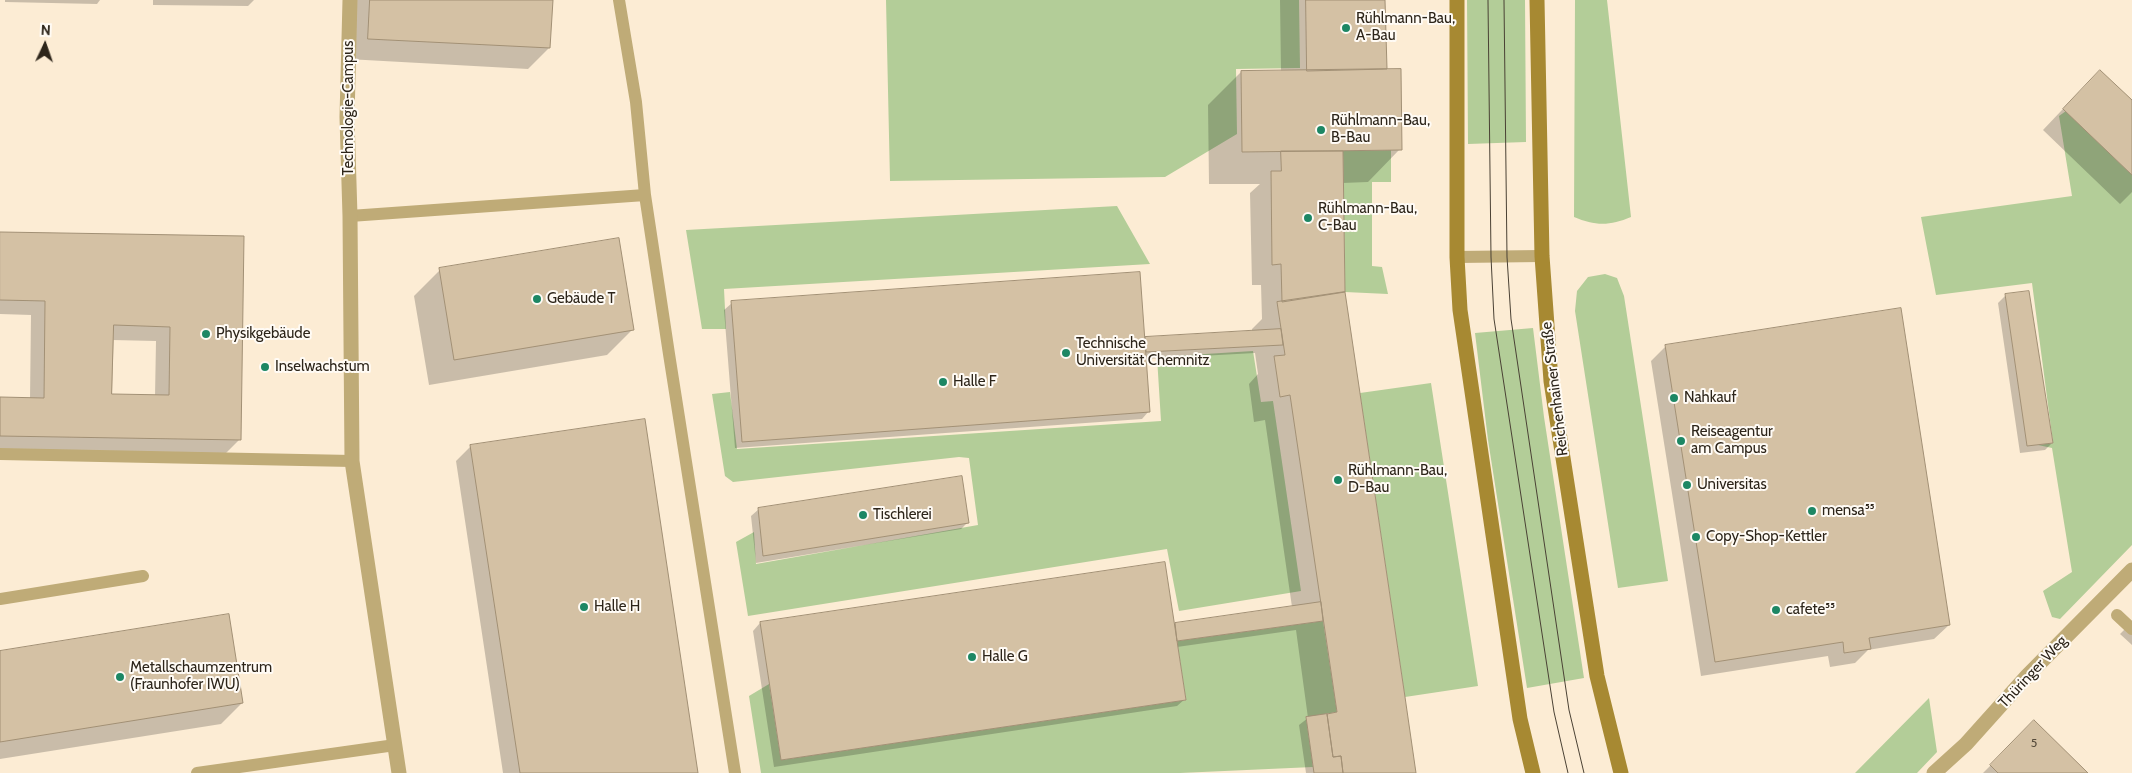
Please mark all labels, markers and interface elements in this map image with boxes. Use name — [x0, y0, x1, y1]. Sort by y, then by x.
place label: Rühlmann-Bau, A-Bau — [1356, 10, 1455, 45]
north arrow — [20, 20, 70, 70]
text: N — [40, 21, 51, 39]
marker: Rühlmann-Bau, A-Bau — [1340, 22, 1352, 34]
street label: Technologie-Campus — [340, 41, 358, 175]
place label: Rühlmann-Bau, B-Bau — [1331, 112, 1430, 147]
marker: Rühlmann-Bau, B-Bau — [1315, 124, 1327, 136]
place label: Rühlmann-Bau, C-Bau — [1318, 200, 1417, 235]
marker: Rühlmann-Bau, C-Bau — [1302, 212, 1314, 224]
place label: Gebäude T — [547, 290, 615, 308]
marker: Gebäude T — [531, 293, 543, 305]
street label: Reichenhainer Straße — [1538, 321, 1572, 457]
place label: Physikgebäude — [216, 325, 310, 343]
marker: Physikgebäude — [200, 328, 212, 340]
place label: Technische Universität Chemnitz — [1076, 335, 1210, 370]
marker: Technische Universität Chemnitz — [1060, 347, 1072, 359]
place label: Inselwachstum — [275, 358, 370, 376]
marker: Inselwachstum — [259, 361, 271, 373]
place label: Halle F — [953, 373, 997, 391]
marker: Halle F — [937, 376, 949, 388]
place label: Nahkauf — [1684, 389, 1736, 407]
marker: Nahkauf — [1668, 392, 1680, 404]
place label: Reiseagentur am Campus — [1691, 423, 1773, 458]
marker: Reiseagentur am Campus — [1675, 435, 1687, 447]
place label: Rühlmann-Bau, D-Bau — [1348, 462, 1447, 497]
marker: Rühlmann-Bau, D-Bau — [1332, 474, 1344, 486]
place label: Universitas — [1697, 476, 1767, 494]
marker: Universitas — [1681, 479, 1693, 491]
place label: mensa⁵⁵ — [1822, 502, 1875, 520]
marker: mensa⁵⁵ — [1806, 505, 1818, 517]
place label: Tischlerei — [873, 506, 932, 524]
marker: Tischlerei — [857, 509, 869, 521]
place label: Copy-Shop-Kettler — [1706, 528, 1827, 546]
marker: Copy-Shop-Kettler — [1690, 531, 1702, 543]
place label: Halle H — [594, 598, 640, 616]
marker: Halle H — [578, 601, 590, 613]
place label: cafete⁵⁵ — [1786, 601, 1835, 619]
marker: cafete⁵⁵ — [1770, 604, 1782, 616]
street label: Thüringer Weg — [1995, 632, 2071, 712]
place label: Halle G — [982, 648, 1028, 666]
marker: Halle G — [966, 651, 978, 663]
place label: Metallschaumzentrum (Fraunhofer IWU) — [130, 659, 272, 694]
marker: Metallschaumzentrum (Fraunhofer IWU) — [114, 671, 126, 683]
house number: 5 — [2031, 736, 2037, 750]

